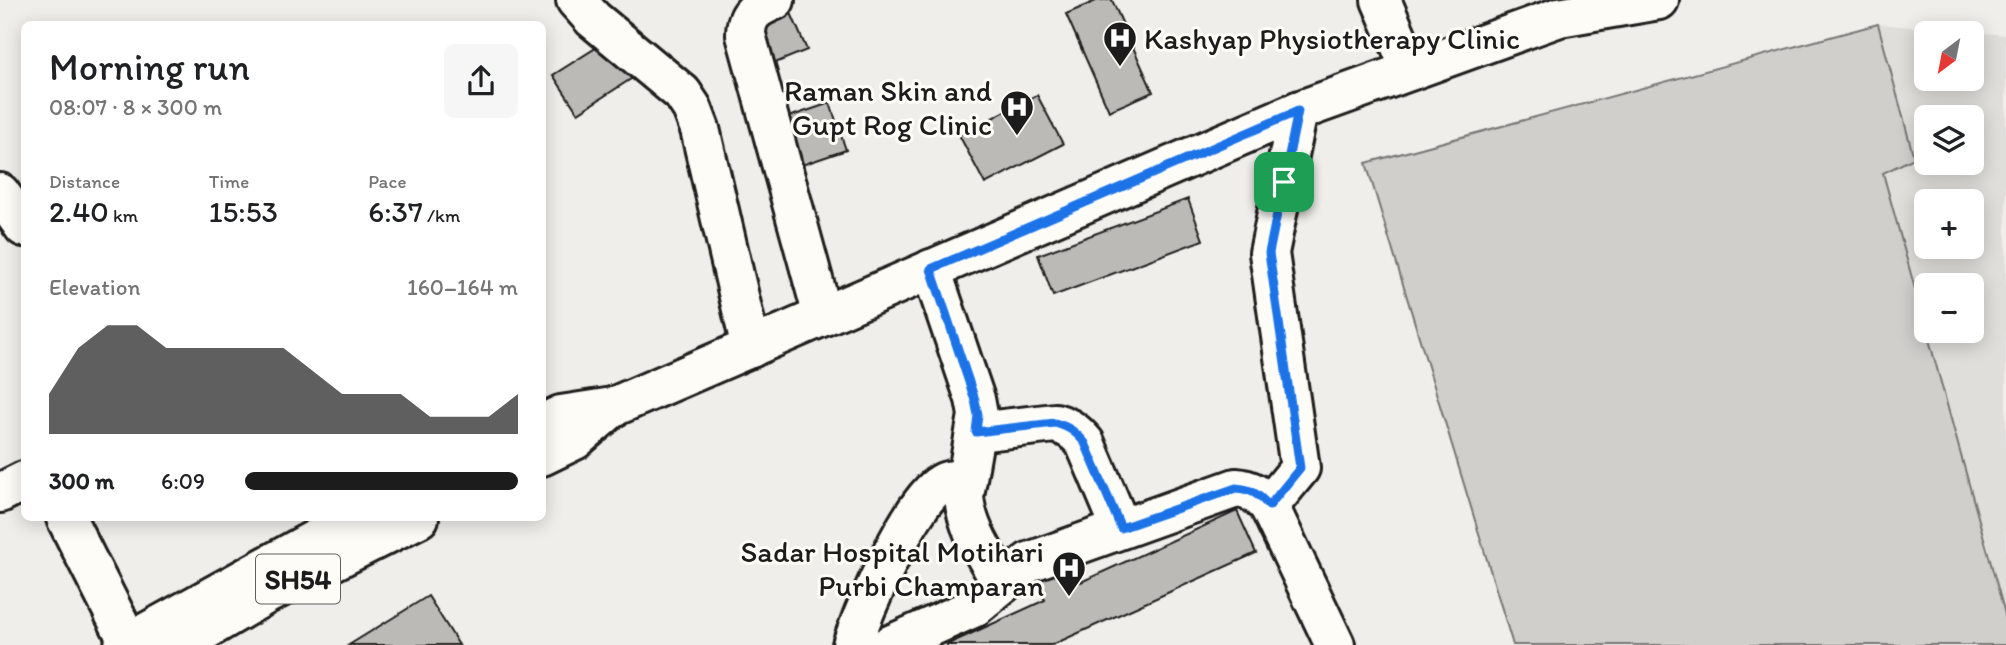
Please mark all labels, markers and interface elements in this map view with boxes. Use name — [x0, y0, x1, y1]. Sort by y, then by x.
hospital icon: Kashyap Physiotherapy Clinic — [1101, 19, 1139, 68]
place label: Kashyap Physiotherapy Clinic — [1144, 20, 1520, 57]
north arrow — [1914, 21, 1984, 91]
map controls — [1914, 21, 1984, 343]
text: Morning run — [49, 44, 250, 90]
button: share — [444, 44, 518, 118]
place label: Raman Skin and Gupt Rog Clinic — [784, 72, 992, 143]
hospital icon: Raman Skin and Gupt Rog Clinic — [998, 88, 1036, 137]
text: 08:07 · 8 × 300 m — [49, 93, 222, 121]
button: layers — [1914, 105, 1984, 175]
pin — [1254, 152, 1314, 212]
icon: arrive — [1265, 163, 1303, 201]
text: Distance — [49, 170, 120, 193]
text: Time — [209, 170, 249, 193]
text: Pace — [368, 170, 406, 193]
button: + — [1914, 189, 1984, 259]
text: 2.40 — [49, 193, 109, 230]
text: 15:53 — [209, 193, 278, 230]
text: 6:37 — [368, 193, 423, 230]
text: km — [109, 204, 138, 227]
text: /km — [423, 204, 460, 227]
text: Elevation — [49, 273, 140, 301]
text: 160–164 m — [407, 273, 518, 301]
button: − — [1914, 273, 1984, 343]
text: 300 m — [49, 467, 114, 495]
text: 6:09 — [161, 467, 205, 495]
place label: Sadar Hospital Motihari Purbi Champaran — [740, 533, 1044, 604]
hospital icon: Sadar Hospital Motihari Purbi Champaran — [1050, 549, 1088, 598]
road number: SH54 — [256, 554, 340, 604]

